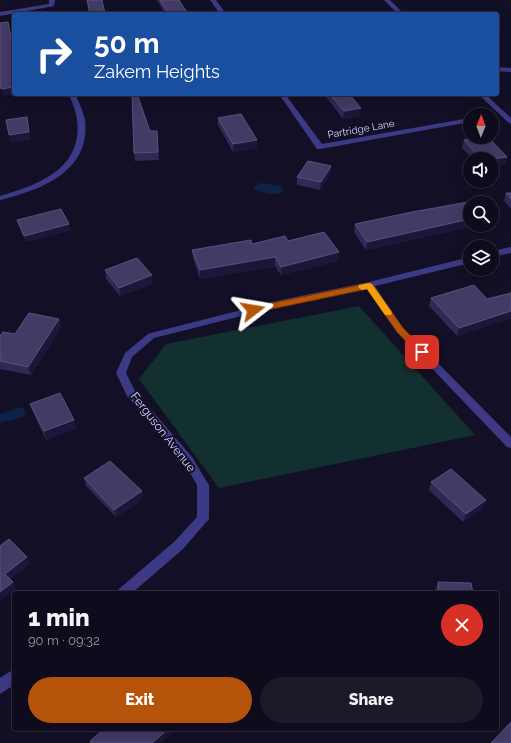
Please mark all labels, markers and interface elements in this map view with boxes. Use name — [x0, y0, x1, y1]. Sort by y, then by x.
text: 50 m — [94, 27, 160, 60]
icon: right — [28, 28, 80, 80]
text: Zakem Heights — [94, 61, 220, 82]
north arrow — [463, 108, 499, 144]
map controls — [463, 108, 499, 276]
street label: Partridge Lane — [327, 118, 396, 140]
button: sound — [463, 152, 499, 188]
button: search — [463, 196, 499, 232]
button: layers — [463, 240, 499, 276]
position arrow — [232, 289, 274, 331]
pin — [405, 335, 439, 369]
icon: arrive — [411, 341, 433, 363]
street label: Ferguson Avenue — [128, 389, 198, 475]
text: 1 min — [28, 603, 90, 632]
button: close — [441, 604, 483, 646]
text: 90 m · 09:32 — [28, 633, 100, 648]
button: Exit — [28, 677, 252, 723]
button: Share — [260, 677, 483, 723]

